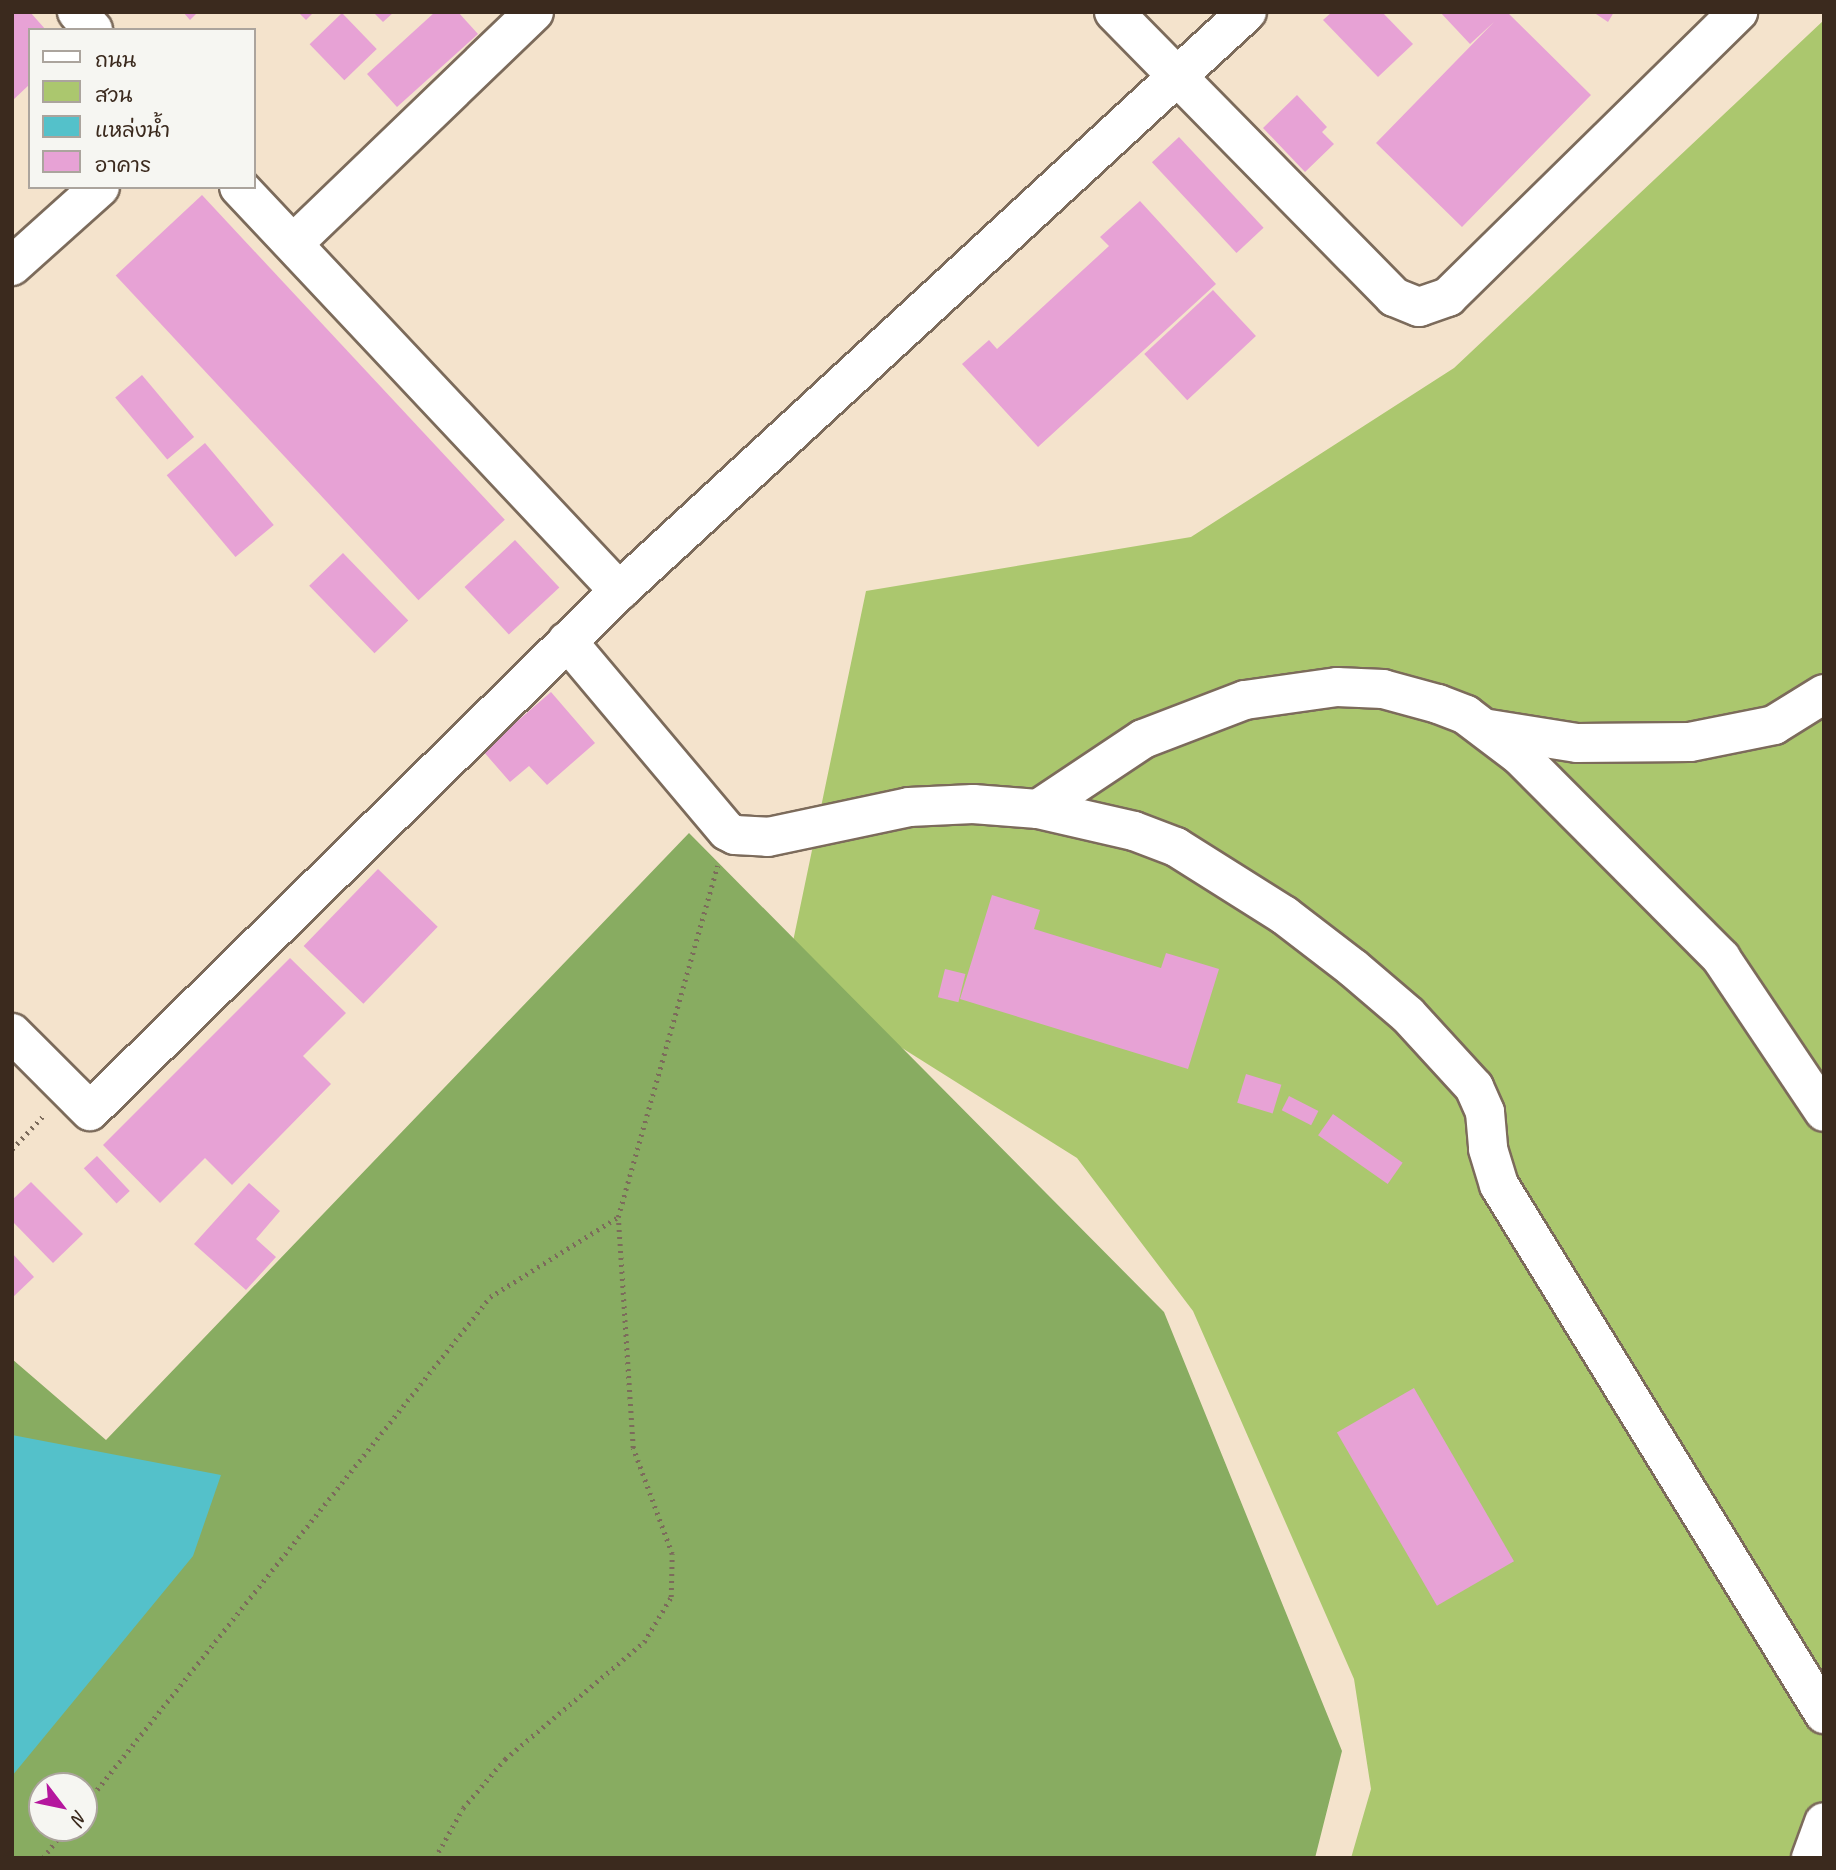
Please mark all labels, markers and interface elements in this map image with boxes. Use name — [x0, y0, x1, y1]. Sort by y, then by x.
legend — [28, 28, 256, 189]
text: ถนน — [95, 47, 136, 73]
text: สวน — [95, 82, 132, 108]
text: แหล่งน้ำ — [95, 117, 170, 143]
text: อาคาร — [95, 152, 151, 178]
north arrow — [28, 1772, 98, 1842]
text: N — [66, 1806, 92, 1828]

